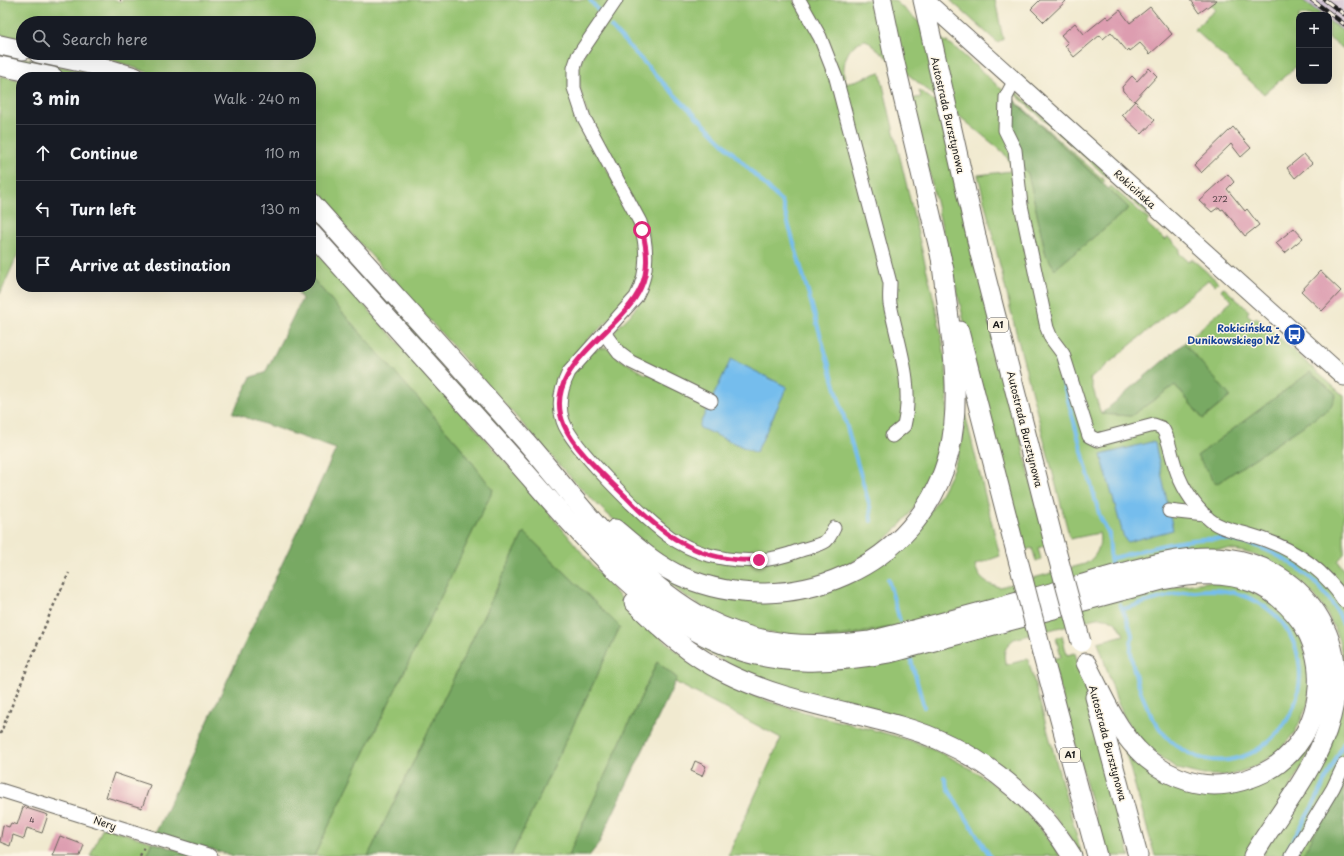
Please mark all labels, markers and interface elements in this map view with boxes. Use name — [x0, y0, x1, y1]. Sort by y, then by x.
map controls — [1296, 12, 1332, 84]
button: + — [1296, 12, 1332, 48]
search box — [16, 16, 316, 60]
icon: search — [30, 27, 52, 49]
text: Search here — [62, 27, 148, 50]
button: − — [1296, 48, 1332, 84]
street label: Autostrada Bursztynowa — [927, 55, 969, 176]
text: 3 min — [32, 85, 80, 111]
text: Walk · 240 m — [214, 89, 300, 108]
text: Continue — [70, 141, 138, 164]
icon: ahead — [32, 142, 54, 164]
text: 110 m — [265, 143, 300, 162]
street label: Rokicińska — [1111, 166, 1160, 212]
house number: 272 — [1212, 193, 1228, 205]
text: Turn left — [70, 197, 136, 220]
icon: left — [32, 198, 54, 220]
text: 130 m — [261, 199, 300, 218]
route start — [633, 221, 651, 239]
text: Arrive at destination — [70, 253, 231, 276]
icon: arrive — [32, 254, 54, 276]
road number: A1 — [988, 318, 1008, 332]
place label: Rokicińska - Dunikowskiego NŻ — [1187, 320, 1281, 347]
bus stop icon: Rokicińska - Dunikowskiego NŻ — [1282, 321, 1308, 347]
street label: Autostrada Bursztynowa — [1003, 369, 1047, 489]
route end — [750, 551, 768, 569]
street label: Autostrada Bursztynowa — [1085, 683, 1131, 803]
road number: A1 — [1060, 748, 1080, 762]
street label: Nery — [92, 812, 119, 833]
house number: 4 — [29, 814, 35, 826]

